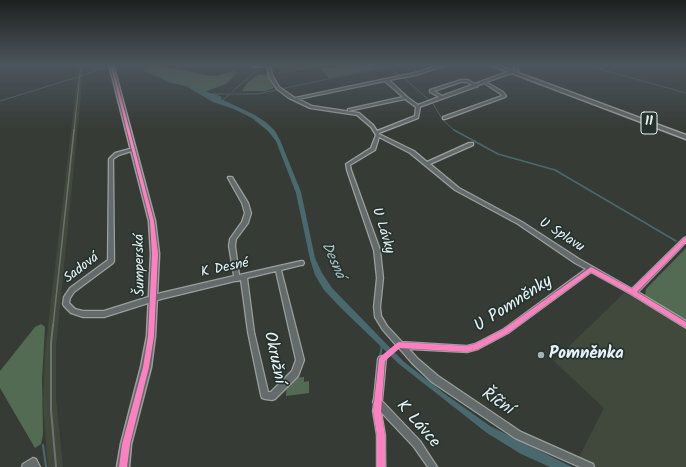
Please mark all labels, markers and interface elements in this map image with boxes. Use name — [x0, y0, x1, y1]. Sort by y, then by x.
road number: 11 — [641, 112, 657, 134]
street label: U Lávky — [367, 206, 397, 256]
street label: U Splavu — [535, 215, 587, 257]
street label: Šumperská — [132, 234, 150, 296]
water label: Desná — [316, 240, 348, 282]
street label: Sadová — [61, 250, 103, 288]
street label: K Desné — [199, 256, 251, 282]
street label: U Pomněnky — [471, 272, 557, 338]
street label: Okružní — [258, 330, 288, 386]
place label: Pomněnka — [549, 345, 624, 365]
marker: Pomněnka — [536, 350, 546, 360]
street label: Říční — [477, 385, 517, 421]
street label: K Lávce — [391, 397, 443, 453]

